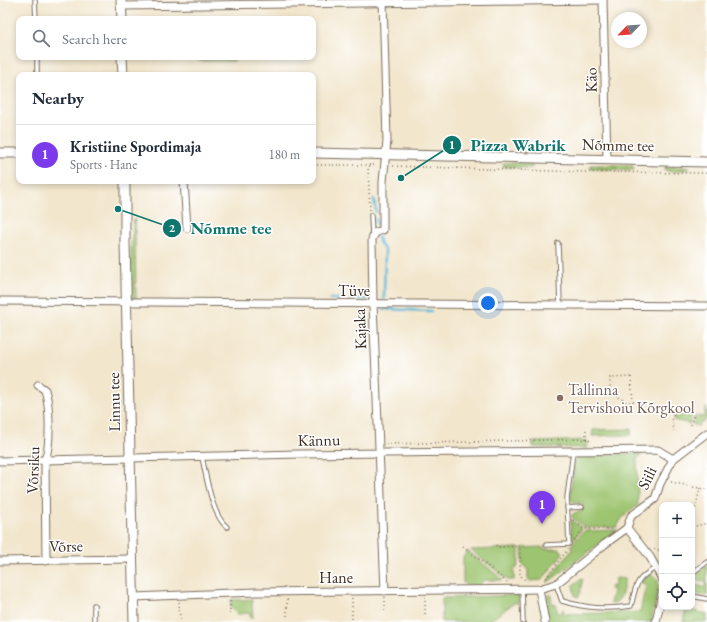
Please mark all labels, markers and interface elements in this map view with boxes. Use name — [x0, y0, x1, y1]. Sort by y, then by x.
north arrow — [611, 12, 647, 48]
search box — [16, 16, 316, 60]
icon: search — [30, 27, 52, 49]
text: Search here — [62, 29, 127, 48]
street label: Käo — [580, 67, 602, 93]
text: Nearby — [32, 87, 84, 109]
callout: Pizza Wabrik — [442, 130, 573, 159]
text: Pizza Wabrik — [470, 134, 566, 156]
street label: Nõmme tee — [582, 134, 654, 156]
text: Kristiine Spordimaja — [70, 137, 201, 156]
text: 1 — [449, 137, 455, 153]
text: 1 — [42, 146, 48, 163]
text: 180 m — [269, 146, 300, 163]
text: Sports · Hane — [70, 156, 137, 173]
callout: Nõmme tee — [162, 214, 279, 243]
text: Nõmme tee — [191, 217, 271, 239]
text: 2 — [169, 220, 176, 236]
street label: Tüve — [338, 280, 370, 301]
your location — [478, 293, 498, 313]
street label: Kajaka — [349, 308, 371, 350]
street label: Linnu tee — [103, 372, 125, 432]
place label: Tallinna Tervishoiu Kõrgkool — [568, 379, 695, 418]
marker: Tallinna Tervishoiu Kõrgkool — [555, 393, 565, 403]
street label: Kännu — [298, 429, 341, 451]
street label: Võrsiku — [22, 445, 44, 494]
street label: Siili — [633, 463, 662, 493]
pin: 1 — [529, 491, 555, 524]
map controls — [659, 502, 695, 610]
button: + — [659, 502, 695, 538]
street label: Võrse — [49, 535, 83, 557]
button: − — [659, 538, 695, 574]
street label: Hane — [319, 567, 353, 588]
button: locate — [659, 574, 695, 610]

